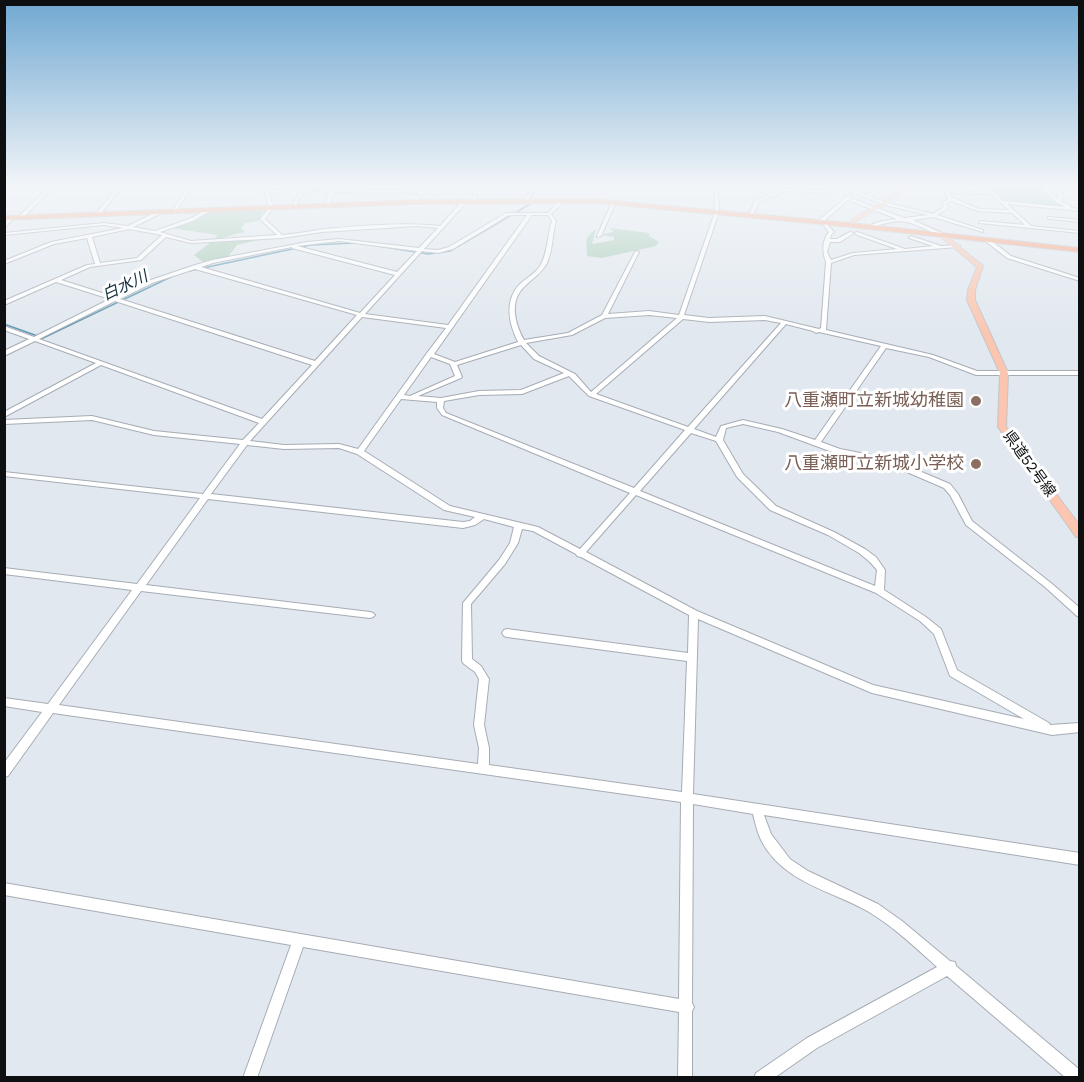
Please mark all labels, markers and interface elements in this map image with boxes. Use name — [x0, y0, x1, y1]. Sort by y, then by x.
water label: 白水川 — [99, 267, 151, 305]
place label: 八重瀬町立新城幼稚園 — [784, 390, 964, 412]
marker: 八重瀬町立新城幼稚園 — [969, 394, 983, 408]
street label: 県道52号線 — [999, 427, 1059, 501]
place label: 八重瀬町立新城小学校 — [784, 453, 964, 475]
marker: 八重瀬町立新城小学校 — [969, 457, 983, 471]

